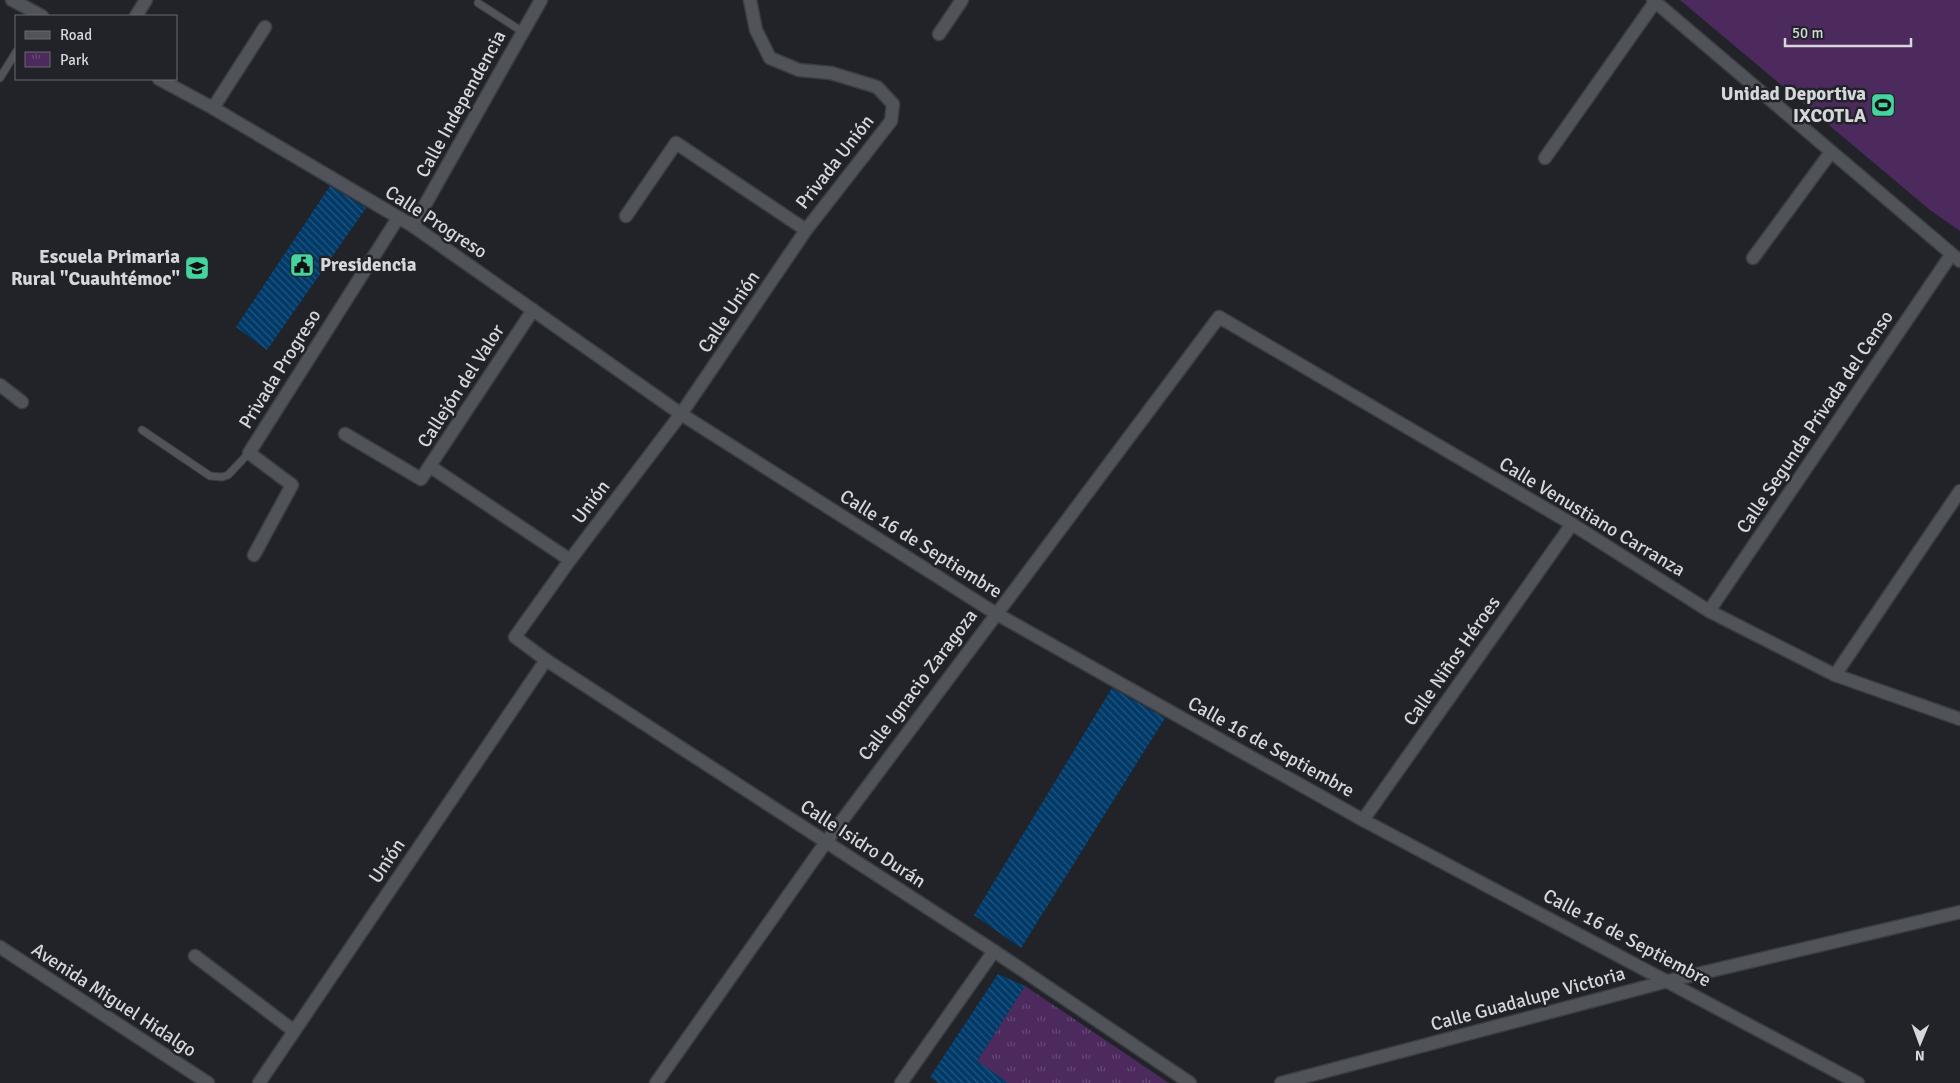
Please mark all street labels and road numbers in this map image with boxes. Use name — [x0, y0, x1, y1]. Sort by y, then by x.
street label: Calle Independencia — [411, 26, 511, 182]
street label: Privada Unión — [791, 110, 879, 214]
street label: Calle Progreso — [380, 180, 492, 264]
street label: Calle Unión — [693, 266, 765, 358]
street label: Privada Progreso — [234, 305, 326, 433]
street label: Calle Segunda Privada del Censo — [1731, 306, 1899, 538]
street label: Callejón del Valor — [412, 320, 510, 452]
street label: Calle Venustiano Carranza — [1495, 452, 1689, 582]
street label: Unión — [567, 475, 615, 529]
street label: Calle 16 de Septiembre — [835, 484, 1007, 604]
street label: Calle Niños Héroes — [1398, 591, 1506, 731]
street label: Calle Ignacio Zaragoza — [853, 605, 983, 765]
street label: Calle 16 de Septiembre — [1183, 691, 1359, 803]
street label: Calle Isidro Durán — [796, 794, 930, 894]
street label: Unión — [363, 834, 411, 888]
street label: Calle 16 de Septiembre — [1539, 884, 1715, 992]
street label: Avenida Miguel Hidalgo — [27, 938, 201, 1062]
street label: Calle Guadalupe Victoria — [1428, 961, 1628, 1037]

